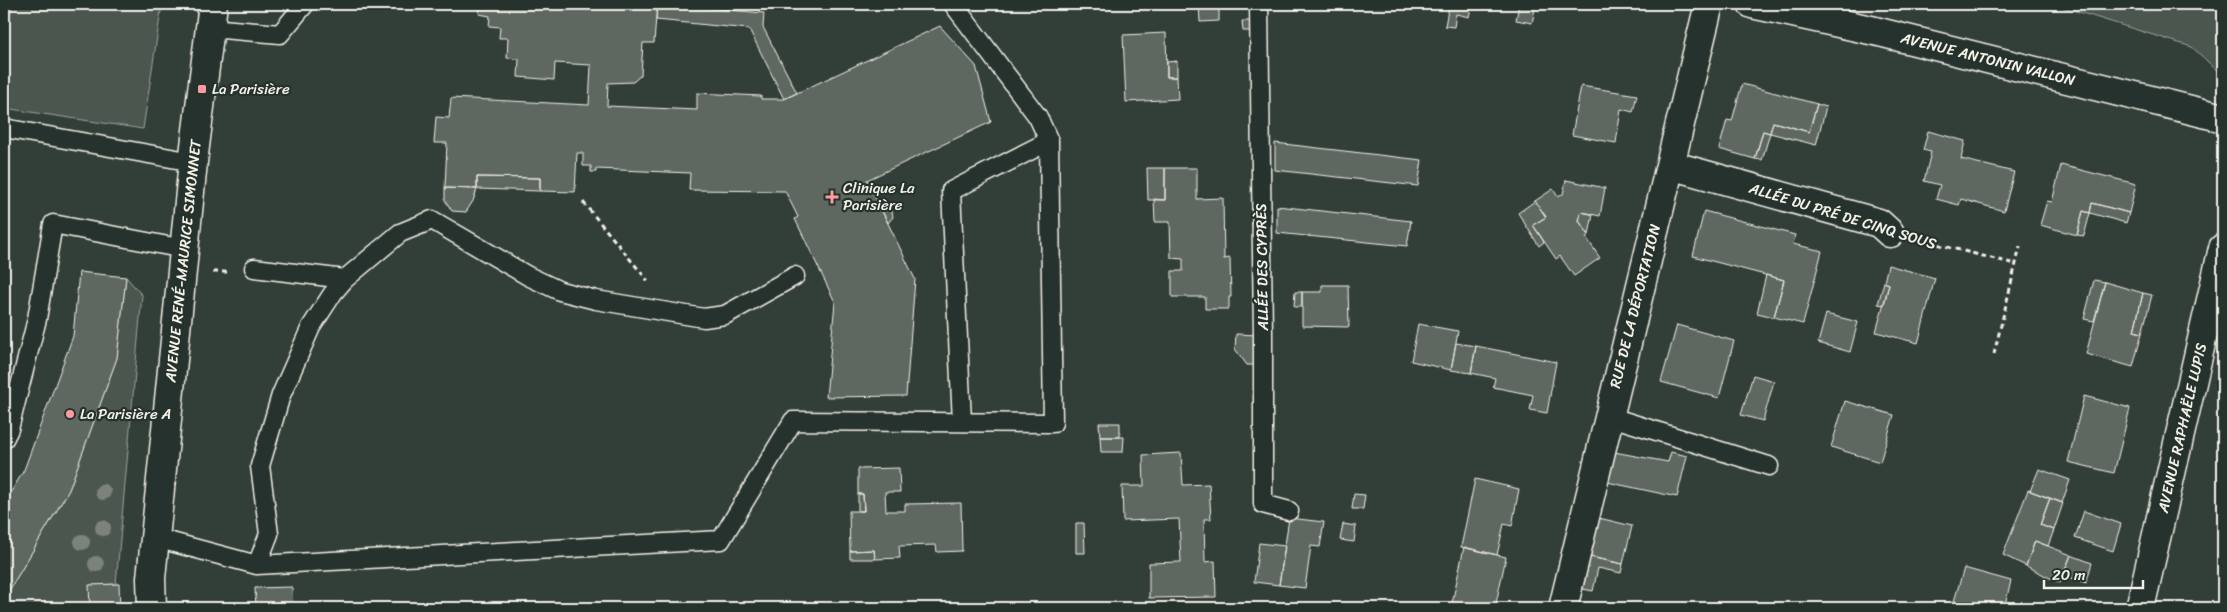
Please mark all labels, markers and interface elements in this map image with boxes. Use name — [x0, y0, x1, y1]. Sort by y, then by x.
street label: AVENUE ANTONIN VALLON — [1897, 24, 2079, 93]
place label: La Parisière — [212, 76, 290, 102]
marker: La Parisière — [196, 83, 208, 95]
street label: AVENUE RENÉ-MAURICE SIMONNET — [157, 137, 209, 385]
place label: Clinique La Parisière — [843, 175, 915, 218]
street label: ALLÉE DU PRÉ DE CINQ SOUS — [1745, 175, 1941, 257]
marker: Clinique La Parisière — [825, 190, 839, 204]
street label: ALLÉE DES CYPRÈS — [1248, 203, 1276, 332]
street label: RUE DE LA DÉPORTATION — [1602, 221, 1668, 391]
street label: AVENUE RAPHAËLE LUPIS — [2150, 341, 2214, 516]
place label: La Parisière A — [80, 401, 171, 427]
marker: La Parisière A — [64, 408, 76, 420]
scale bar — [2044, 557, 2143, 589]
text: 20 m — [2052, 562, 2086, 588]

